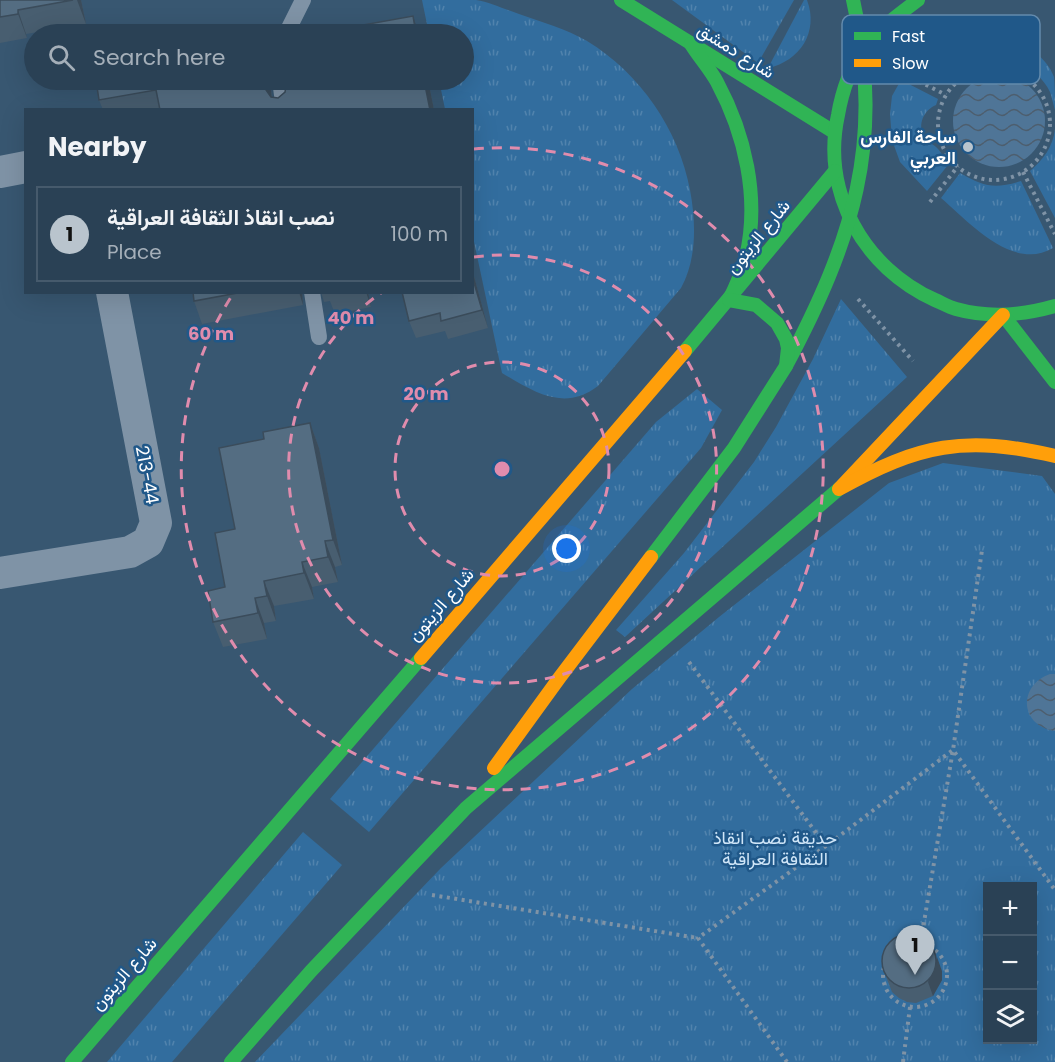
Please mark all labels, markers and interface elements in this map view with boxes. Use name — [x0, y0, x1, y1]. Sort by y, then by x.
legend — [842, 15, 1040, 84]
street label: شارع دمشق — [693, 17, 780, 84]
search box — [24, 24, 474, 90]
text: Fast — [892, 25, 925, 48]
icon: search — [45, 41, 78, 74]
text: Search here — [93, 42, 226, 73]
text: Slow — [892, 52, 929, 75]
place label: ساحة الفارس العربي — [860, 124, 956, 173]
text: Nearby — [48, 129, 146, 165]
marker: ساحة الفارس العربي — [961, 140, 975, 154]
street label: شارع الزيتون — [720, 194, 796, 279]
text: نصب انقاذ الثقافة العراقية — [107, 202, 335, 233]
text: 1 — [66, 220, 73, 248]
text: 100 m — [391, 220, 448, 248]
text: Place — [107, 238, 162, 266]
text: 40 m — [328, 305, 374, 330]
text: 60 m — [188, 321, 234, 346]
text: 20 m — [404, 381, 448, 406]
street label: 213-44 — [130, 443, 165, 506]
centre of rings — [492, 459, 512, 479]
your location — [552, 534, 581, 563]
street label: شارع الزيتون — [402, 563, 479, 647]
park label: حديقة نصب انقاذ الثقافة العراقية — [713, 825, 837, 871]
map controls — [983, 882, 1037, 1044]
button: + — [983, 882, 1037, 936]
pin: 1 — [896, 926, 934, 975]
street label: شارع الزيتون — [85, 932, 162, 1016]
button: − — [983, 936, 1037, 990]
button: layers — [983, 990, 1037, 1044]

